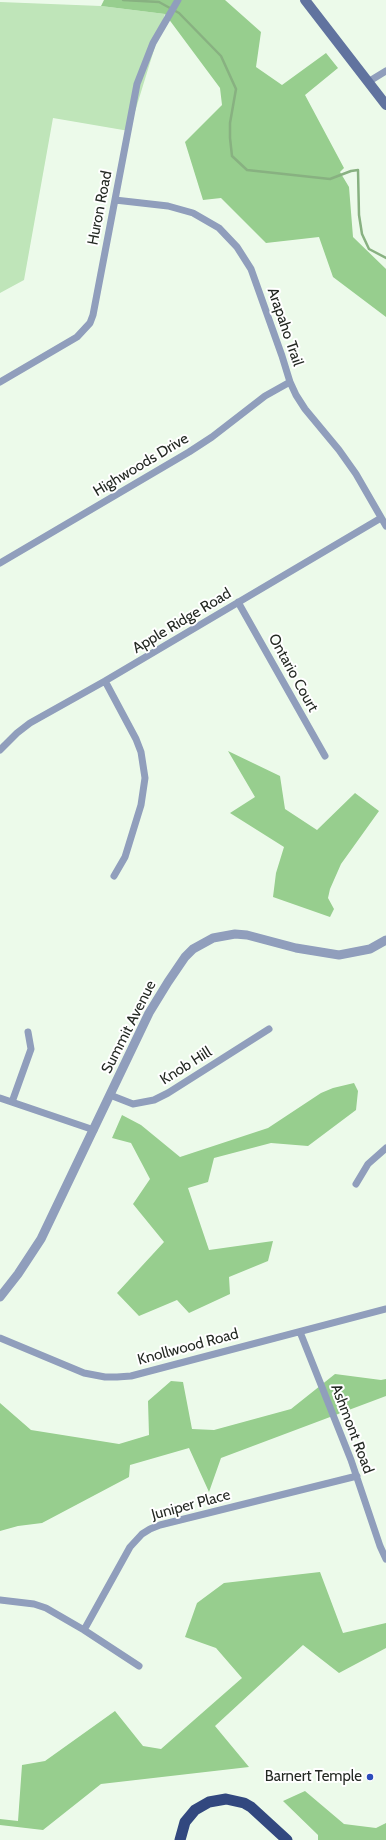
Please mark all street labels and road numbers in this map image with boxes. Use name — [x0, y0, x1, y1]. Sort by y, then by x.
street label: Huron Road — [84, 169, 116, 247]
street label: Arapaho Trail — [263, 285, 307, 369]
street label: Highwoods Drive — [90, 429, 192, 501]
street label: Apple Ridge Road — [129, 584, 235, 658]
street label: Ontario Court — [264, 631, 322, 715]
street label: Summit Avenue — [98, 977, 160, 1077]
street label: Knob Hill — [157, 1043, 215, 1089]
street label: Knollwood Road — [136, 1325, 240, 1369]
street label: Ashmont Road — [327, 1382, 377, 1476]
street label: Juniper Place — [150, 1486, 232, 1524]

